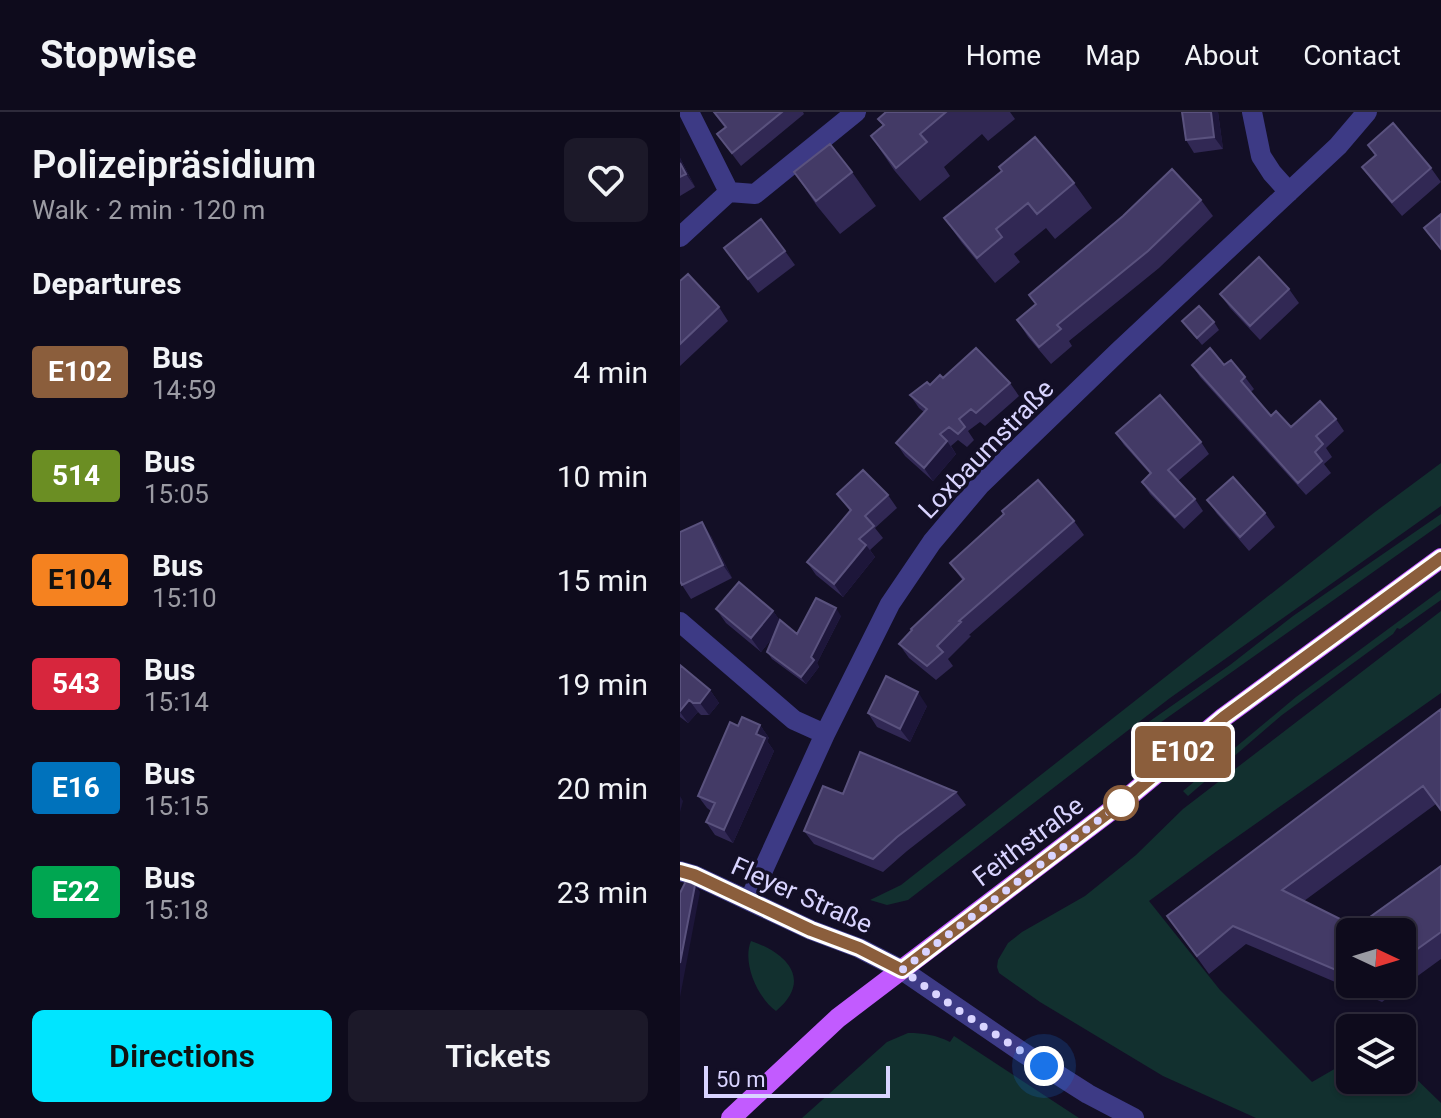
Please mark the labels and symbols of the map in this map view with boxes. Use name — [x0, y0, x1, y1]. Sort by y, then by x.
street label: Loxbaumstraße — [912, 373, 1060, 525]
line badge: E102 — [1127, 726, 1239, 778]
unlabelled marker — [1104, 786, 1138, 820]
street label: Feithstraße — [967, 790, 1089, 892]
street label: Fleyer Straße — [727, 851, 877, 939]
north arrow — [1336, 918, 1416, 998]
your location — [1024, 1046, 1064, 1086]
scale bar — [704, 1062, 890, 1098]

